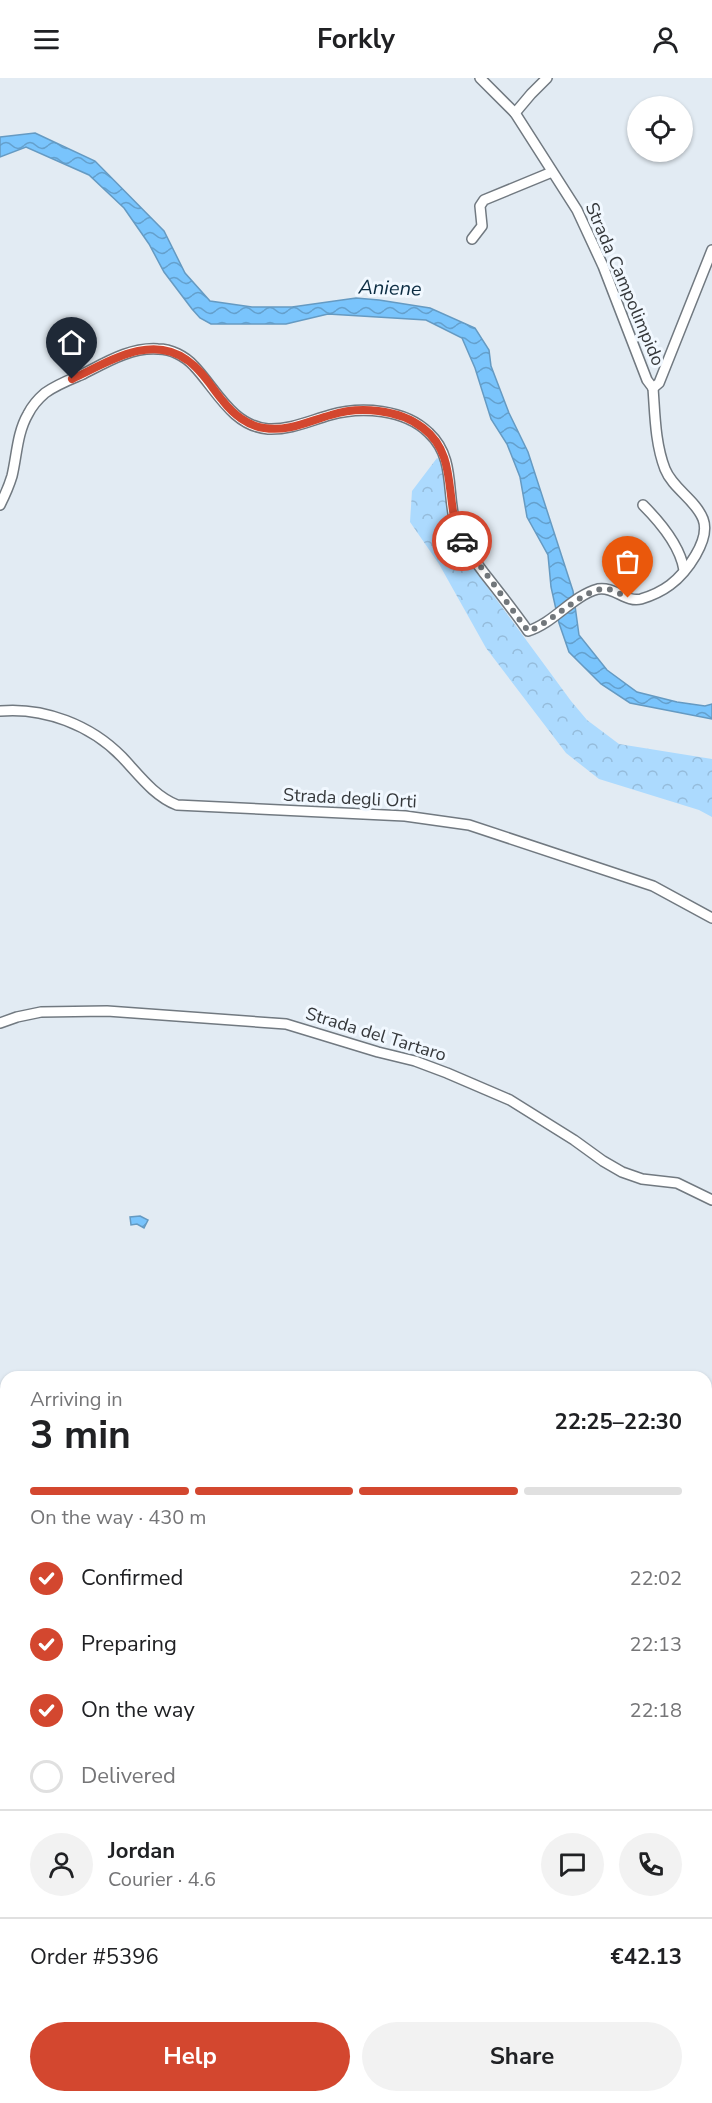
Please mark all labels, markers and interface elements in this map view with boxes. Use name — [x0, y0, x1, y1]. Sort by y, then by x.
text: Forkly — [317, 21, 395, 58]
icon: menu — [30, 23, 63, 56]
icon: person — [649, 23, 682, 56]
map controls — [627, 96, 693, 162]
button: locate — [627, 96, 693, 162]
street label: Strada Campolimpido — [580, 199, 670, 369]
water label: Aniene — [357, 273, 422, 303]
pin — [46, 317, 97, 379]
icon: home — [55, 326, 88, 359]
courier — [432, 511, 492, 571]
icon: car — [446, 525, 479, 558]
pin — [602, 536, 653, 598]
icon: bag — [611, 545, 644, 578]
street label: Strada degli Orti — [283, 783, 417, 813]
street label: Strada del Tartaro — [303, 1001, 449, 1067]
text: Arriving in — [30, 1386, 123, 1413]
text: 22:25–22:30 — [554, 1407, 682, 1437]
text: 3 min — [30, 1409, 131, 1462]
text: On the way · 430 m — [30, 1504, 206, 1531]
icon: check — [30, 1562, 63, 1595]
text: Confirmed — [81, 1563, 183, 1593]
text: 22:02 — [629, 1565, 682, 1592]
icon: check — [30, 1628, 63, 1661]
text: Preparing — [81, 1629, 177, 1659]
text: 22:13 — [629, 1631, 682, 1658]
icon: check — [30, 1694, 63, 1727]
text: On the way — [81, 1695, 195, 1725]
text: 22:18 — [629, 1697, 682, 1724]
text: Delivered — [81, 1761, 176, 1791]
button: person — [30, 1833, 93, 1896]
button: chat — [541, 1833, 604, 1896]
button: phone — [619, 1833, 682, 1896]
text: Jordan — [108, 1836, 175, 1866]
text: Courier · 4.6 — [108, 1866, 216, 1893]
text: Order #5396 — [30, 1942, 159, 1972]
text: €42.13 — [611, 1942, 682, 1972]
button: Help — [30, 2022, 350, 2091]
button: Share — [362, 2022, 682, 2091]

